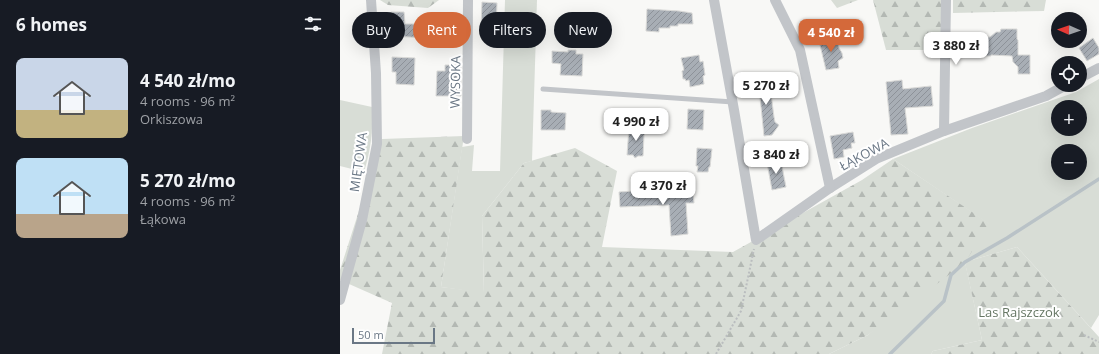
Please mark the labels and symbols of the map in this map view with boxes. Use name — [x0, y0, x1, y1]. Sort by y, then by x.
north arrow — [1051, 12, 1087, 48]
pin: 4 540 zł — [790, 19, 872, 53]
pin: 3 880 zł — [915, 32, 997, 66]
street label: WYSOKA — [446, 55, 464, 109]
pin: 5 270 zł — [725, 72, 807, 106]
pin: 4 990 zł — [595, 108, 677, 142]
street label: MIĘTOWA — [345, 130, 371, 193]
street label: ŁĄKOWA — [836, 133, 892, 174]
pin: 3 840 zł — [735, 141, 817, 175]
pin: 4 370 zł — [622, 172, 704, 206]
park label: Las Rajszczok — [978, 303, 1060, 321]
scale bar — [352, 326, 435, 345]

